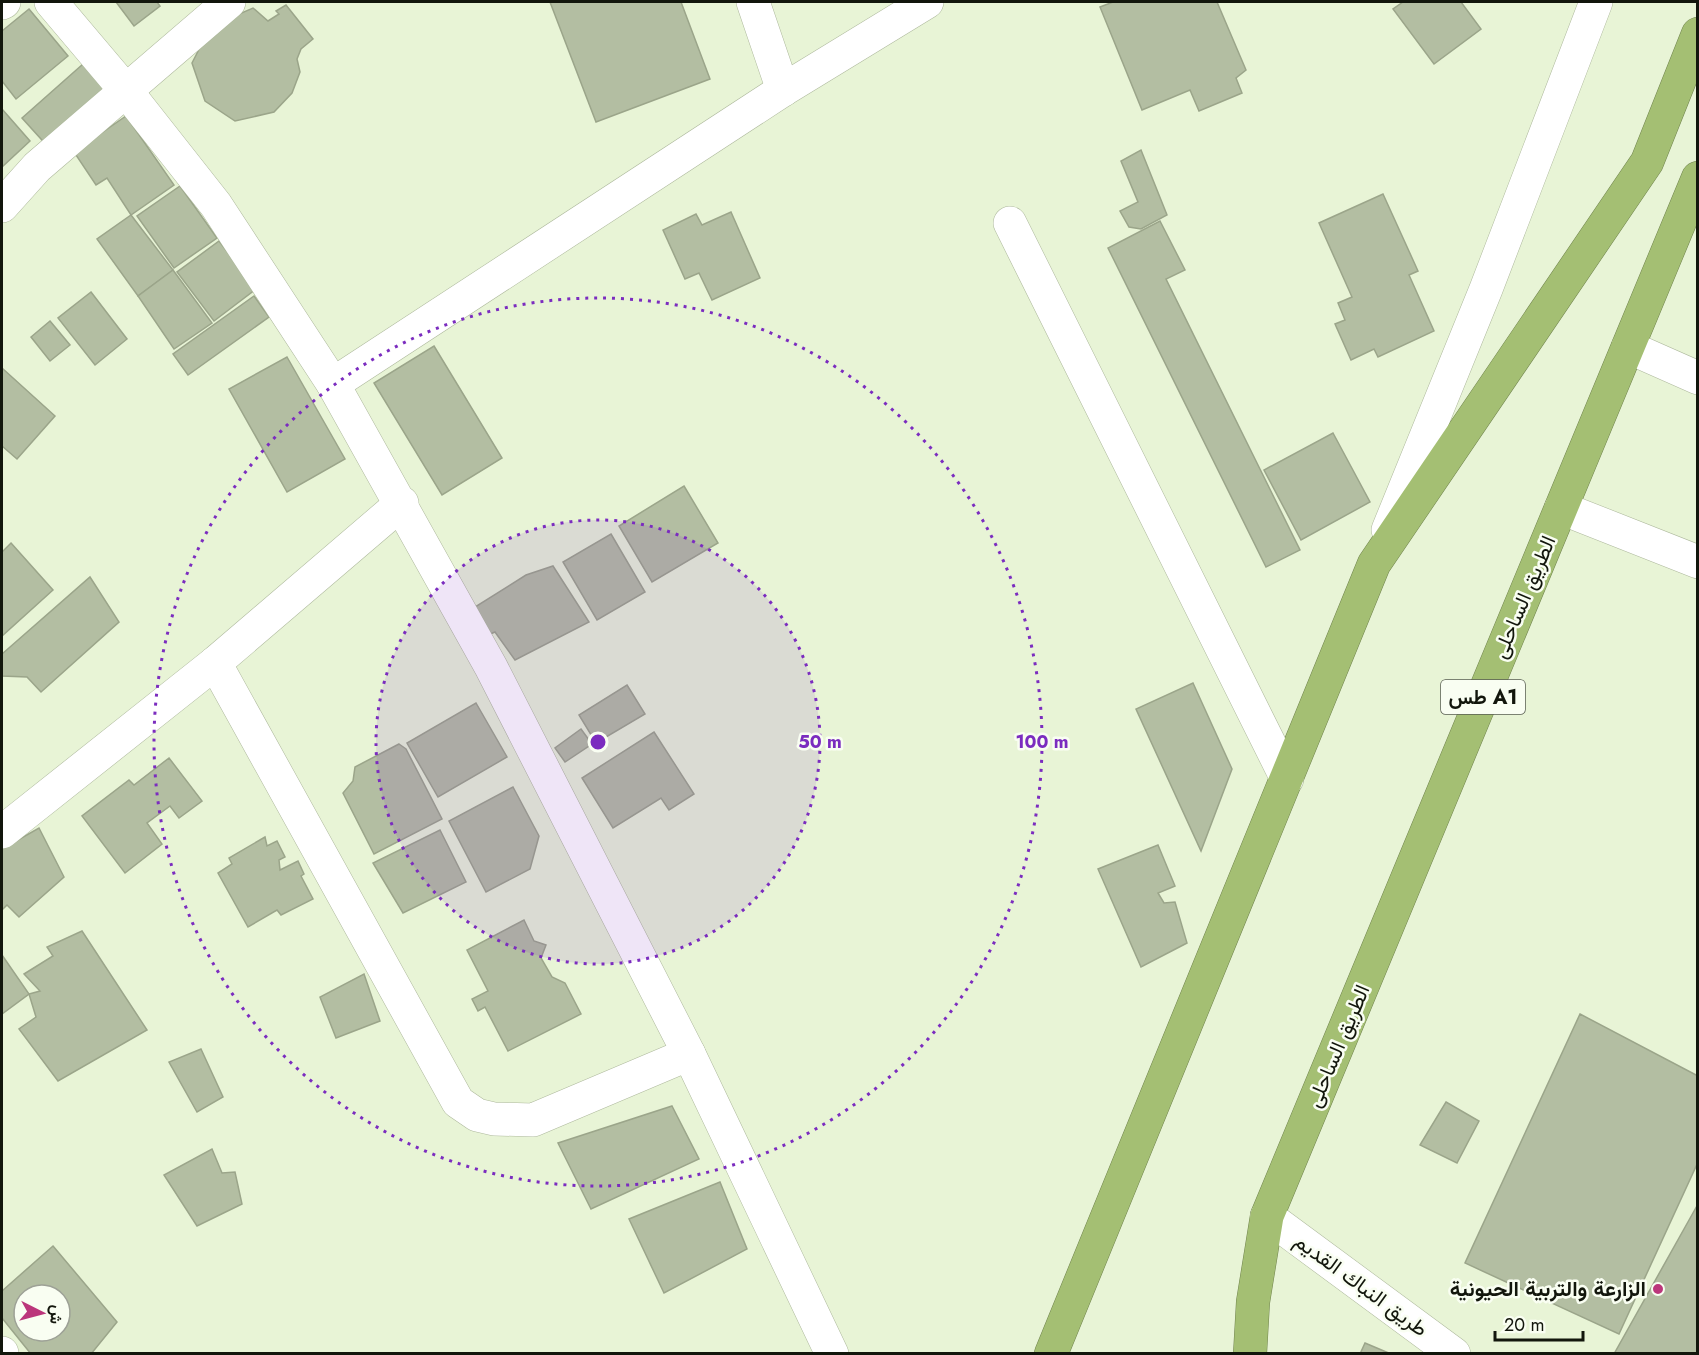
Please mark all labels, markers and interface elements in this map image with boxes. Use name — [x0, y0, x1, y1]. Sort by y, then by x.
street label: الطريق الساحلى — [1485, 531, 1563, 663]
road number: طس A1 — [1441, 680, 1525, 714]
text: 50 m — [798, 729, 842, 755]
text: 100 m — [1015, 729, 1069, 755]
centre of rings — [588, 732, 608, 752]
street label: الطريق الساحلى — [1299, 980, 1377, 1112]
street label: طريق النباك القديم — [1288, 1226, 1434, 1344]
place label: الزارعة والتربية الحيونية — [1450, 1274, 1646, 1304]
marker: الزارعة والتربية الحيونية — [1651, 1282, 1665, 1296]
north arrow — [12, 1283, 72, 1343]
text: ش — [44, 1304, 69, 1325]
scale bar — [1495, 1304, 1584, 1342]
text: 20 m — [1504, 1312, 1544, 1338]

